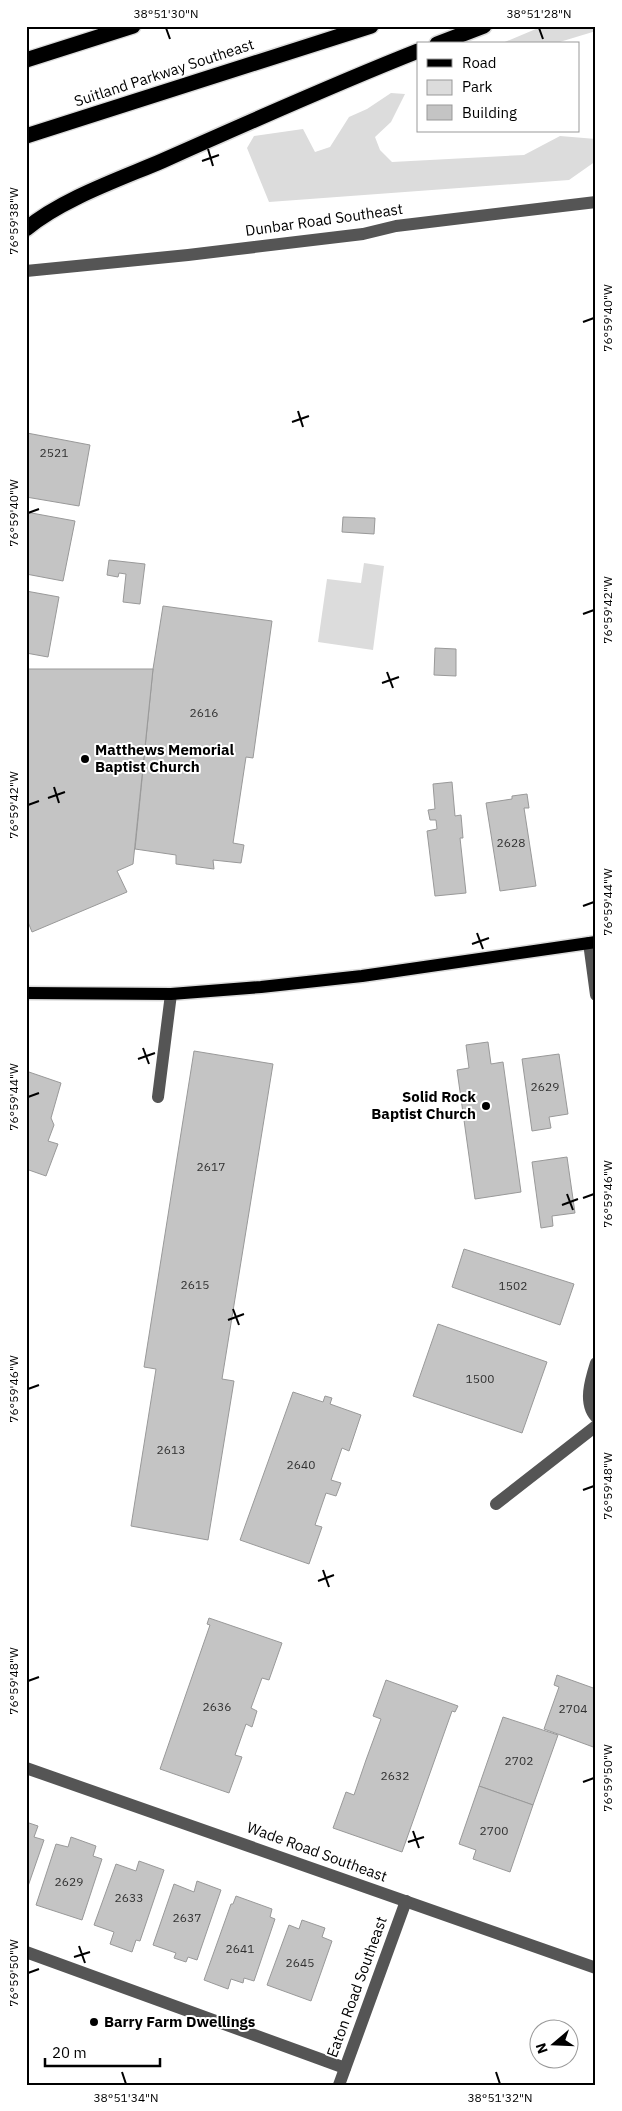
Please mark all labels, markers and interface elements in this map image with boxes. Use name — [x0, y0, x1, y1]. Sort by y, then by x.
text: 38°51'30"N — [133, 6, 199, 21]
text: 38°51'28"N — [506, 6, 572, 21]
street label: Suitland Parkway Southeast — [72, 34, 256, 111]
legend — [417, 42, 580, 132]
text: Road — [462, 53, 497, 72]
text: Park — [462, 77, 492, 96]
text: Building — [462, 103, 517, 122]
text: 76°59'38"W — [6, 187, 21, 255]
street label: Dunbar Road Southeast — [244, 199, 404, 240]
text: 76°59'40"W — [600, 284, 615, 352]
house number: 2521 — [40, 445, 68, 460]
text: 76°59'40"W — [6, 479, 21, 547]
text: 76°59'42"W — [600, 576, 615, 644]
house number: 2616 — [190, 705, 218, 720]
place label: Matthews Memorial Baptist Church — [95, 740, 235, 776]
marker: Matthews Memorial Baptist Church — [79, 753, 91, 765]
text: 76°59'42"W — [6, 771, 21, 839]
house number: 2628 — [497, 835, 525, 850]
text: 76°59'44"W — [600, 868, 615, 936]
text: 76°59'44"W — [6, 1063, 21, 1131]
house number: 2629 — [531, 1079, 559, 1094]
place label: Solid Rock Baptist Church — [371, 1087, 476, 1123]
marker: Solid Rock Baptist Church — [480, 1100, 492, 1112]
house number: 2617 — [197, 1159, 225, 1174]
text: 76°59'46"W — [600, 1160, 615, 1228]
house number: 2615 — [181, 1277, 209, 1292]
house number: 1502 — [499, 1278, 527, 1293]
text: 76°59'46"W — [6, 1355, 21, 1423]
house number: 1500 — [466, 1371, 494, 1386]
house number: 2613 — [157, 1442, 185, 1457]
text: 76°59'48"W — [600, 1452, 615, 1520]
house number: 2640 — [287, 1457, 315, 1472]
text: 76°59'48"W — [6, 1647, 21, 1715]
house number: 2636 — [203, 1699, 231, 1714]
house number: 2704 — [559, 1701, 587, 1716]
text: 76°59'50"W — [600, 1744, 615, 1812]
house number: 2702 — [505, 1753, 533, 1768]
house number: 2632 — [381, 1768, 409, 1783]
street label: Wade Road Southeast — [244, 1817, 390, 1886]
house number: 2700 — [480, 1823, 508, 1838]
house number: 2629 — [55, 1874, 83, 1889]
house number: 2633 — [115, 1890, 143, 1905]
house number: 2637 — [173, 1910, 201, 1925]
street label: Eaton Road Southeast — [322, 1914, 391, 2060]
text: 76°59'50"W — [6, 1939, 21, 2007]
house number: 2641 — [226, 1941, 254, 1956]
house number: 2645 — [286, 1955, 314, 1970]
place label: Barry Farm Dwellings — [104, 2012, 256, 2031]
marker: Barry Farm Dwellings — [88, 2016, 100, 2028]
north arrow — [530, 2018, 580, 2068]
scale bar — [45, 2036, 160, 2068]
text: N — [532, 2041, 552, 2056]
text: 20 m — [52, 2043, 87, 2062]
text: 38°51'34"N — [93, 2090, 159, 2105]
text: 38°51'32"N — [467, 2090, 533, 2105]

